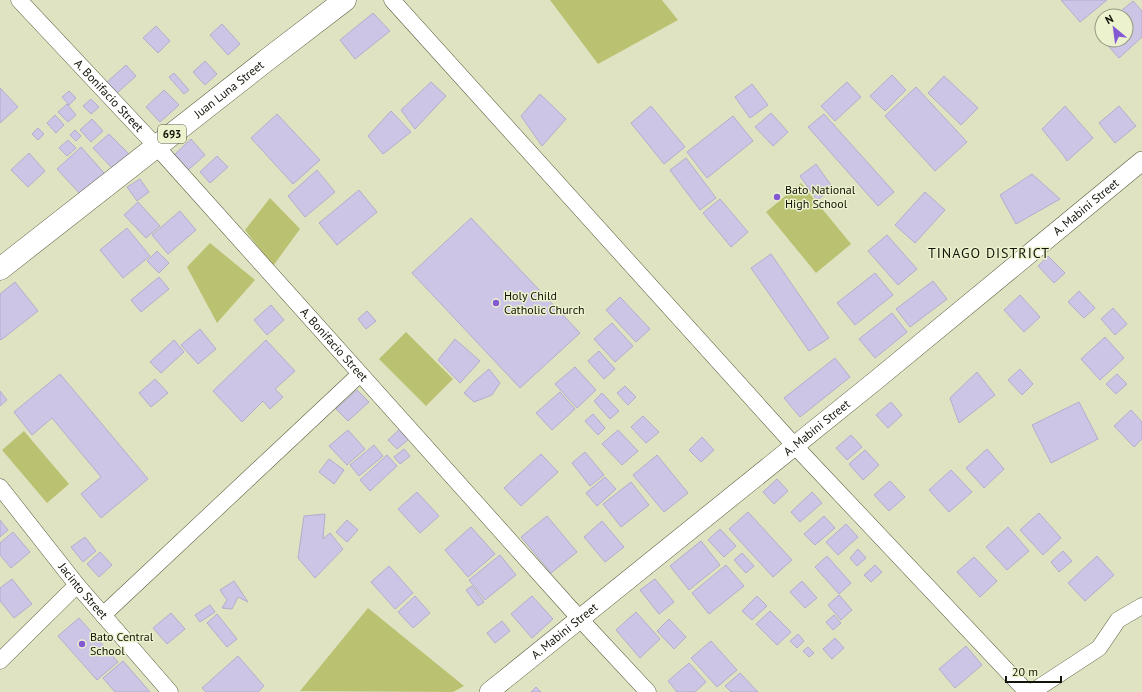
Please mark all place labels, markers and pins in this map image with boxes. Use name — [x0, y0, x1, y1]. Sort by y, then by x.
place label: Bato National High School — [785, 182, 856, 211]
marker: Bato National High School — [772, 192, 782, 202]
place label: Holy Child Catholic Church — [504, 288, 585, 317]
marker: Holy Child Catholic Church — [491, 298, 501, 308]
place label: Bato Central School — [90, 629, 154, 658]
marker: Bato Central School — [77, 639, 87, 649]

